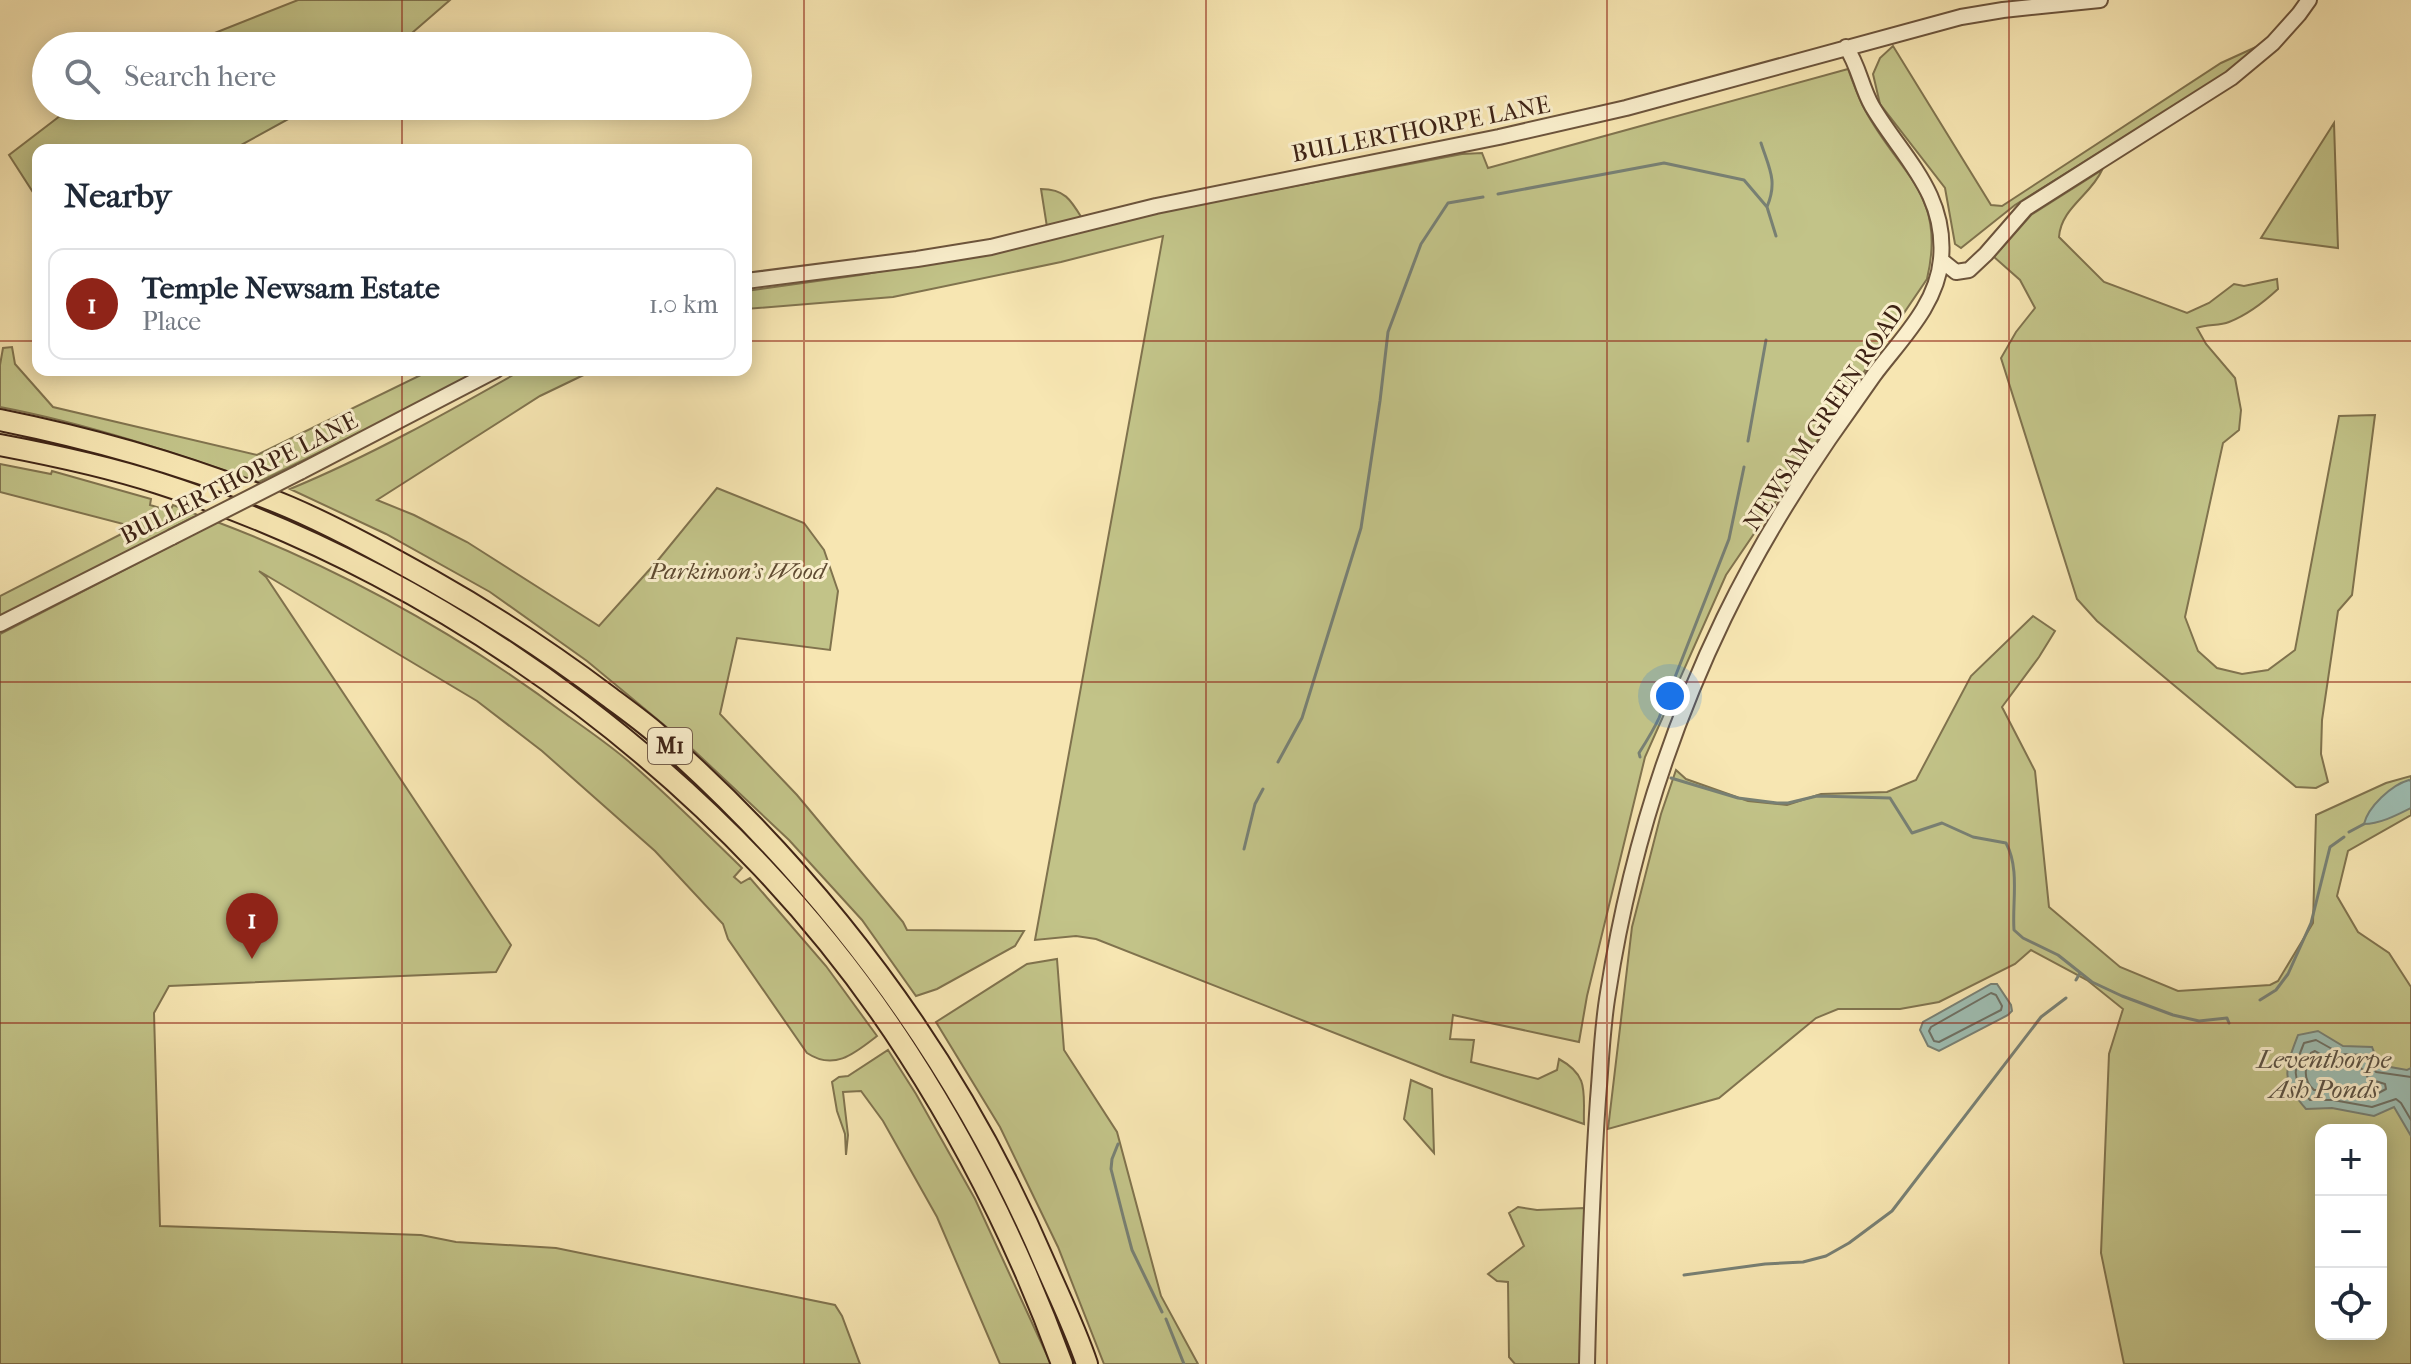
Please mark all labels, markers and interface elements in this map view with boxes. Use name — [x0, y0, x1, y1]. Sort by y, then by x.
search box — [32, 32, 752, 120]
icon: search — [60, 54, 104, 98]
text: Search here — [124, 59, 276, 94]
street label: BULLERTHORPE LANE — [1289, 90, 1553, 168]
text: Nearby — [64, 176, 171, 216]
text: Temple Newsam Estate — [142, 271, 440, 306]
text: 1 — [87, 289, 97, 320]
text: 1.0 km — [649, 289, 718, 320]
street label: NEWSAM GREEN ROAD — [1738, 298, 1910, 536]
text: Place — [142, 306, 201, 337]
street label: BULLERTHORPE LANE — [116, 406, 362, 550]
park label: Parkinson's Wood — [648, 557, 828, 585]
your location — [1650, 676, 1690, 716]
road number: M1 — [648, 728, 692, 764]
pin: 1 — [226, 893, 278, 959]
water label: Leventhorpe Ash Ponds — [2255, 1044, 2392, 1105]
map controls — [2315, 1124, 2387, 1340]
button: + — [2315, 1124, 2387, 1196]
button: − — [2315, 1196, 2387, 1268]
button: locate — [2315, 1268, 2387, 1340]

